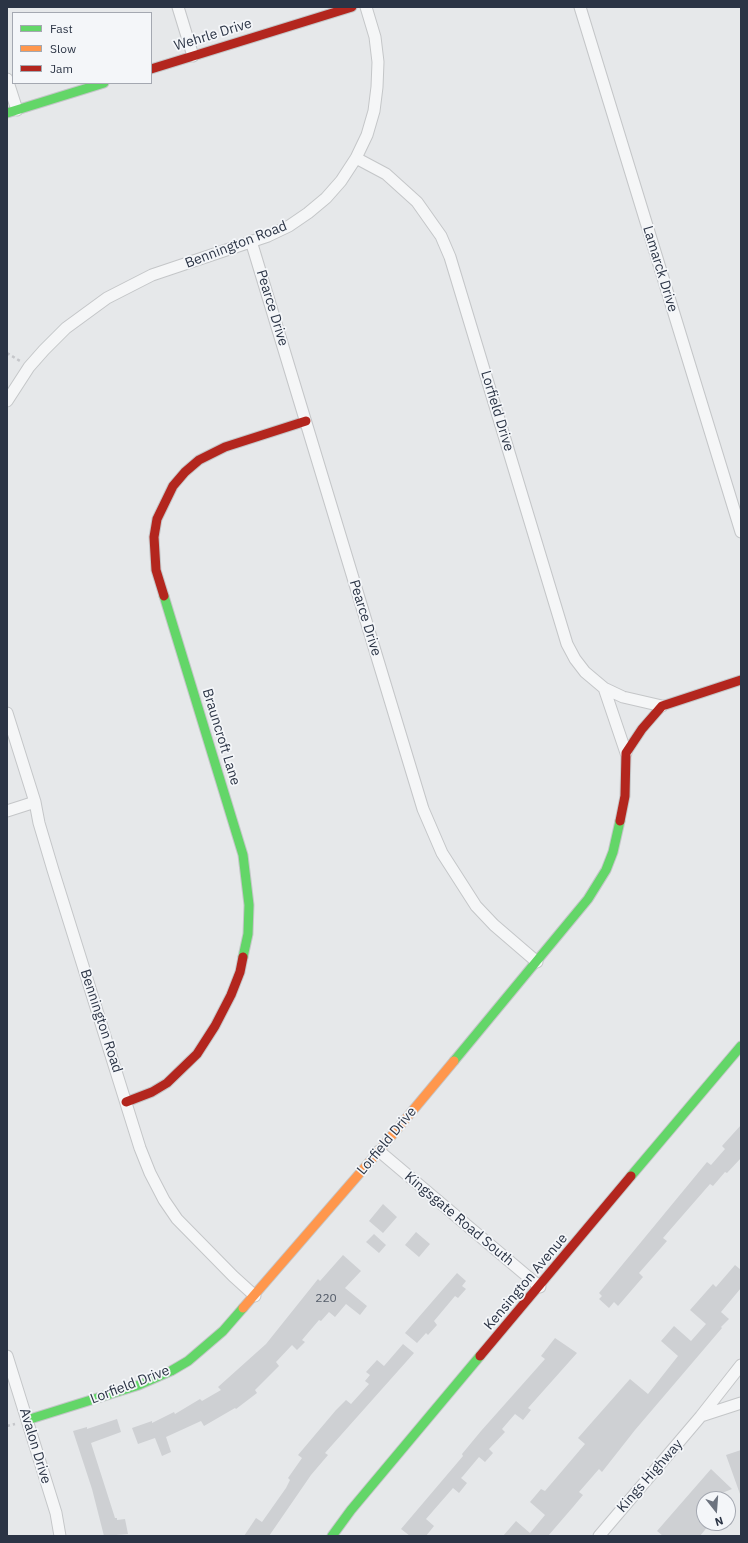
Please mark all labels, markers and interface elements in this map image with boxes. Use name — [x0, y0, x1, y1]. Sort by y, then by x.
legend — [12, 12, 152, 84]
street label: Wehrle Drive — [172, 15, 254, 55]
text: Fast — [50, 21, 73, 36]
text: Slow — [50, 41, 76, 56]
text: Jam — [50, 61, 73, 76]
street label: Bennington Road — [183, 218, 289, 272]
street label: Lamarck Drive — [639, 224, 681, 314]
street label: Pearce Drive — [252, 268, 292, 348]
street label: Lorfield Drive — [477, 369, 517, 453]
street label: Pearce Drive — [345, 578, 385, 658]
street label: Brauncroft Lane — [198, 687, 244, 787]
street label: Bennington Road — [76, 967, 126, 1075]
street label: Lorfield Drive — [354, 1104, 420, 1178]
street label: Kingsgate Road South — [401, 1168, 517, 1270]
street label: Kensington Avenue — [481, 1230, 571, 1334]
house number: 220 — [315, 1292, 337, 1306]
street label: Lorfield Drive — [88, 1362, 172, 1408]
street label: Avalon Drive — [16, 1406, 54, 1486]
street label: Kings Highway — [614, 1436, 686, 1516]
north arrow — [696, 1491, 736, 1531]
text: N — [713, 1514, 725, 1529]

